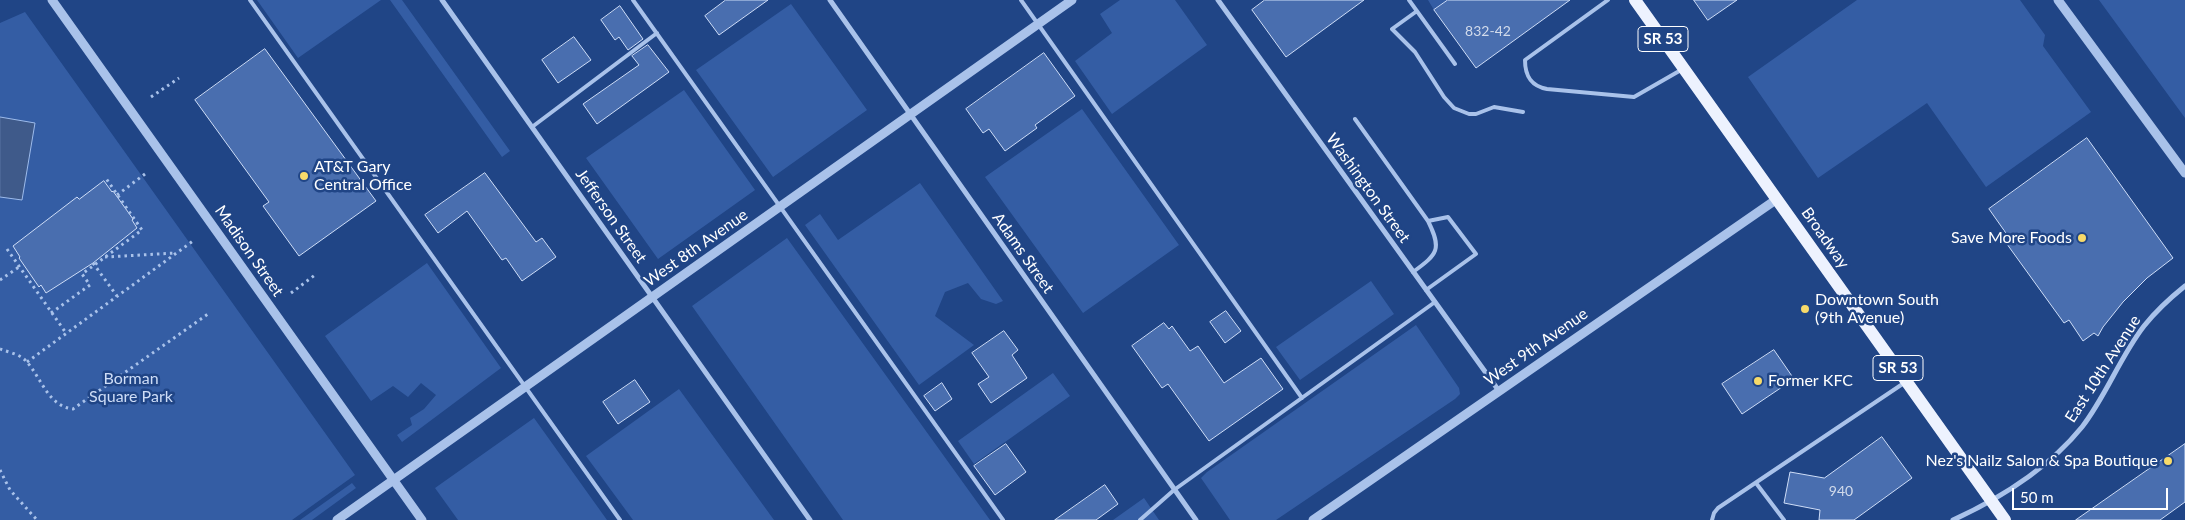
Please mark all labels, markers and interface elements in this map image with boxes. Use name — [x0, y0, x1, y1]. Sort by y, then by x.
house number: 832-42 — [1465, 23, 1511, 39]
road number: SR 53 — [1638, 26, 1688, 52]
street label: Washington Street — [1322, 130, 1414, 246]
place label: AT&T Gary Central Office — [314, 157, 412, 195]
street label: Jefferson Street — [571, 165, 651, 267]
marker: AT&T Gary Central Office — [298, 170, 310, 182]
street label: Madison Street — [211, 202, 287, 300]
street label: Broadway — [1797, 204, 1853, 272]
street label: West 8th Avenue — [641, 205, 751, 291]
street label: Adams Street — [988, 209, 1058, 297]
place label: Save More Foods — [1951, 228, 2072, 248]
marker: Save More Foods — [2076, 232, 2088, 244]
place label: Downtown South (9th Avenue) — [1815, 290, 1939, 328]
marker: Downtown South (9th Avenue) — [1799, 303, 1811, 315]
street label: West 9th Avenue — [1481, 304, 1591, 390]
street label: East 10th Avenue — [2061, 312, 2145, 426]
road number: SR 53 — [1873, 356, 1923, 380]
park label: Borman Square Park — [89, 369, 173, 407]
place label: Former KFC — [1768, 371, 1853, 391]
marker: Former KFC — [1752, 375, 1764, 387]
place label: Nez's Nailz Salon & Spa Boutique — [1926, 451, 2158, 471]
marker: Nez's Nailz Salon & Spa Boutique — [2162, 455, 2174, 467]
scale bar — [2015, 478, 2171, 510]
house number: 940 — [1829, 483, 1853, 499]
text: 50 m — [2020, 488, 2054, 506]

